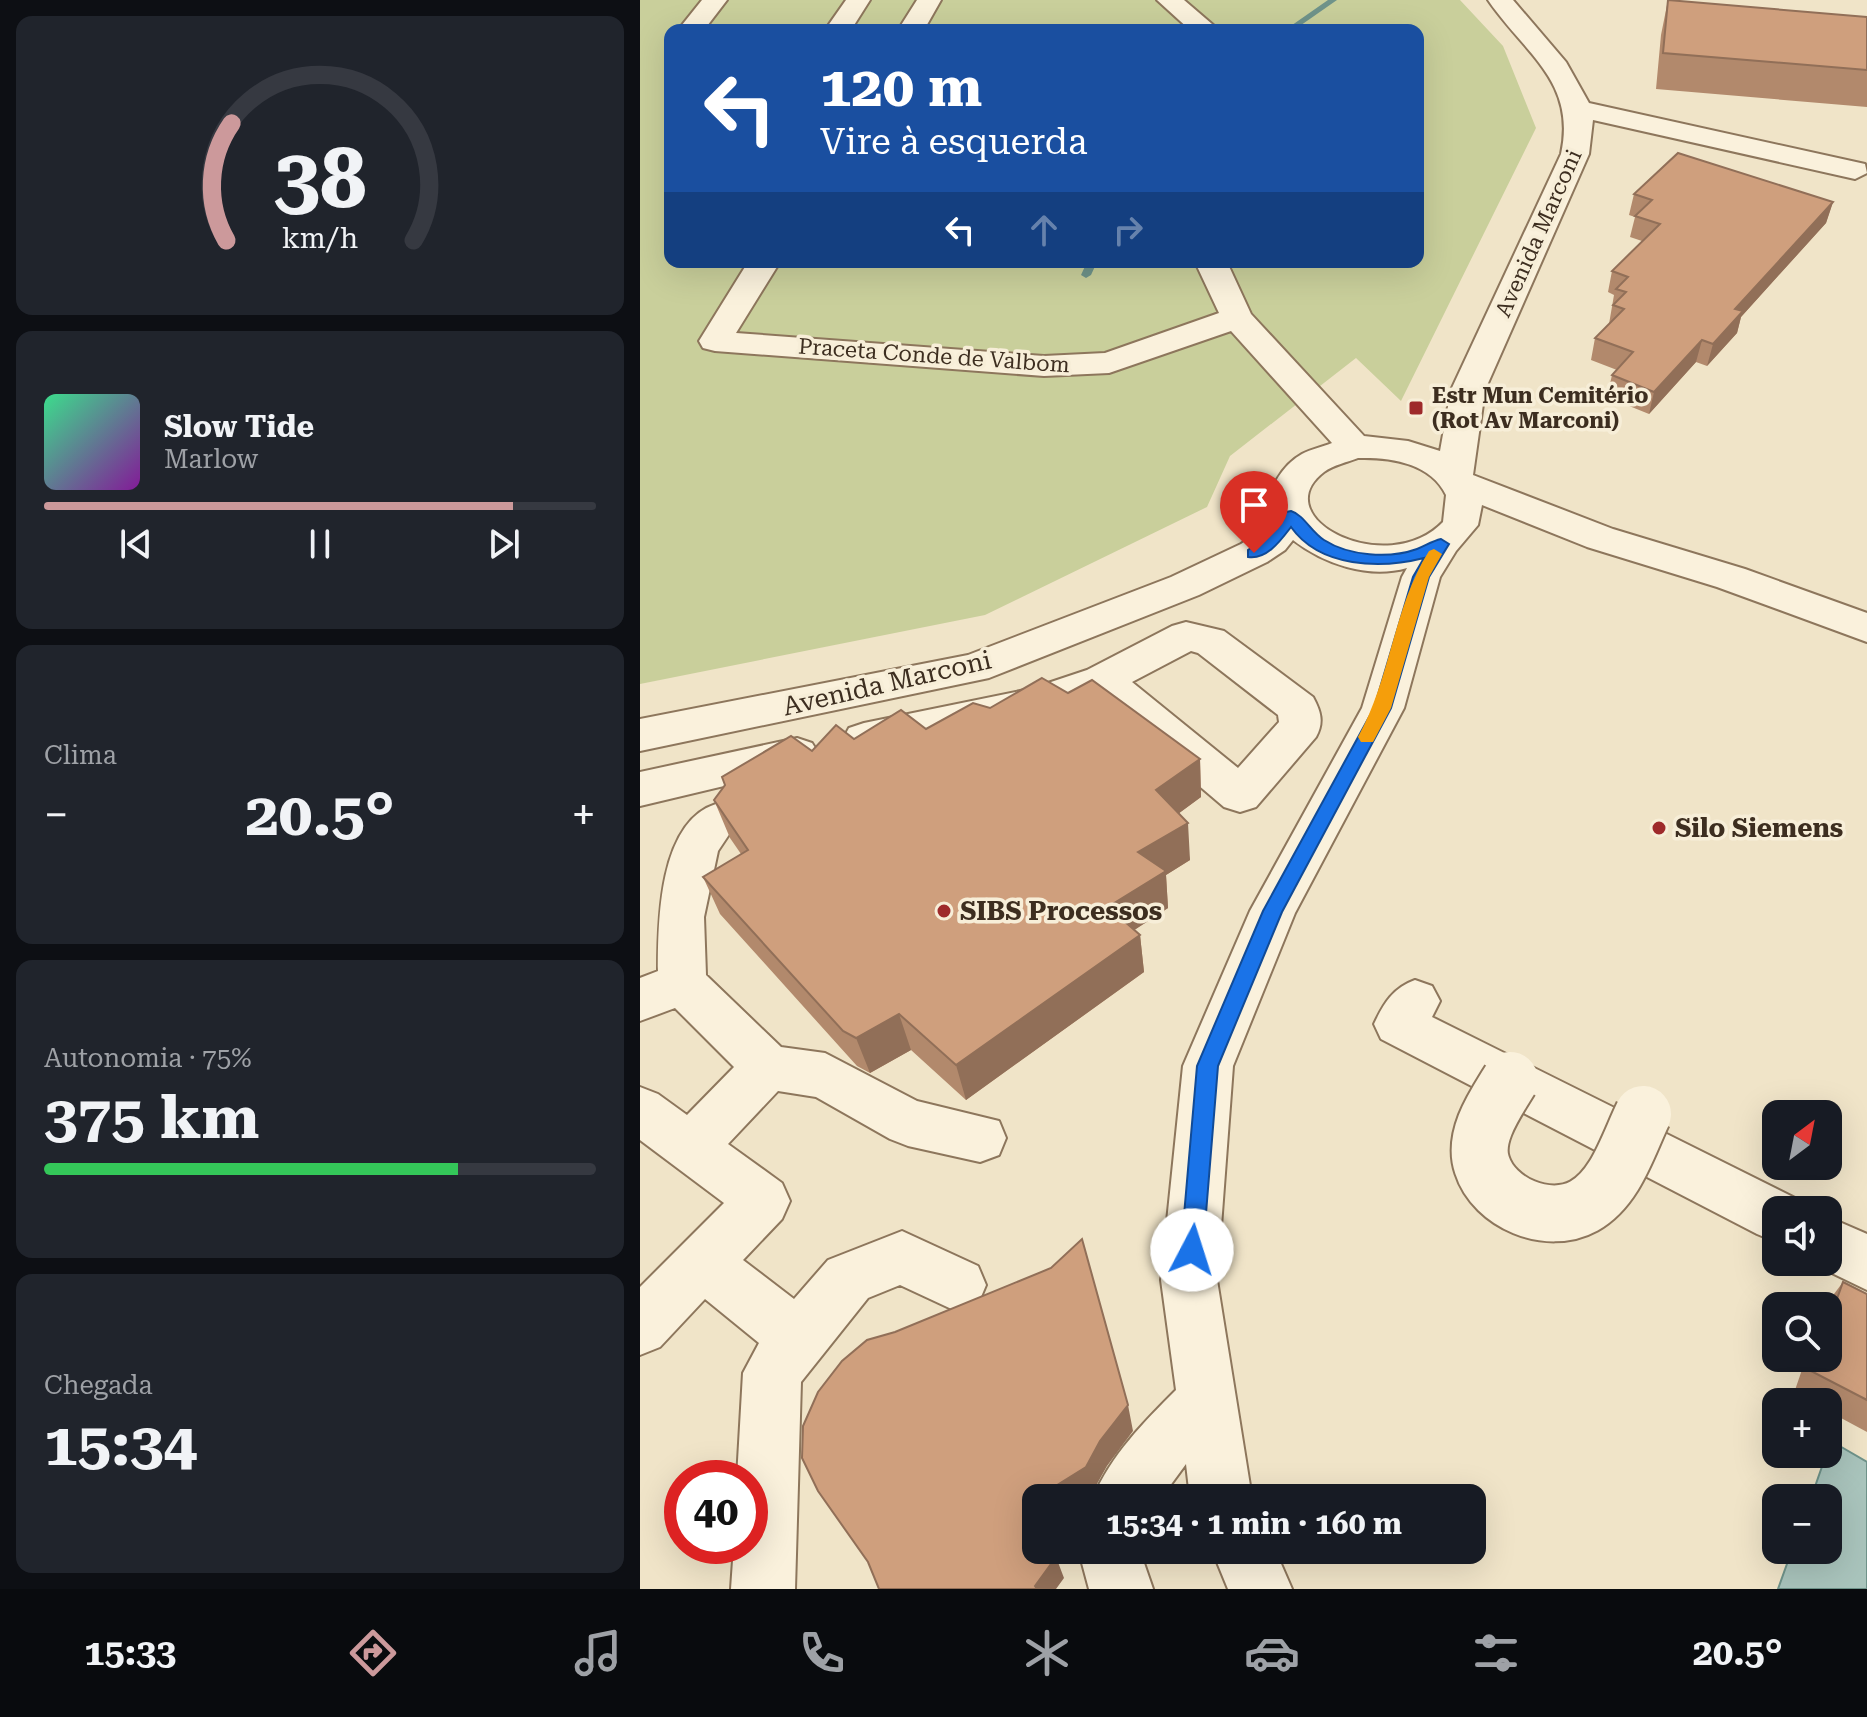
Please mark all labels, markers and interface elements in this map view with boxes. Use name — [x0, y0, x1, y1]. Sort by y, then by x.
text: 120 m — [820, 54, 982, 120]
icon: left — [688, 56, 792, 160]
text: Vire à esquerda — [820, 121, 1087, 163]
text: 38 — [273, 130, 367, 227]
street label: Avenida Marconi — [1490, 146, 1587, 321]
icon: left — [938, 208, 982, 252]
icon: ahead — [1022, 208, 1066, 252]
icon: right — [1106, 208, 1150, 252]
text: km/h — [282, 221, 358, 255]
street label: Praceta Conde de Valbom — [797, 334, 1071, 377]
place label: Estr Mun Cemitério (Rot Av Marconi) — [1432, 383, 1648, 433]
marker: Estr Mun Cemitério (Rot Av Marconi) — [1407, 399, 1425, 417]
text: Slow Tide — [164, 409, 314, 444]
text: Marlow — [164, 444, 258, 474]
pin — [1220, 471, 1288, 553]
icon: arrive — [1232, 483, 1276, 527]
icon: previous — [114, 522, 158, 566]
icon: pause — [298, 522, 342, 566]
icon: next — [482, 522, 526, 566]
street label: Avenida Marconi — [780, 644, 994, 722]
text: Clima — [44, 740, 117, 770]
text: 20.5° — [245, 779, 395, 850]
text: − — [44, 789, 69, 841]
text: + — [571, 789, 596, 841]
place label: Silo Siemens — [1675, 813, 1843, 843]
marker: Silo Siemens — [1650, 819, 1668, 837]
place label: SIBS Processos — [960, 896, 1162, 926]
marker: SIBS Processos — [935, 902, 953, 920]
text: Autonomia · 75% — [44, 1043, 251, 1073]
text: 375 km — [44, 1082, 259, 1153]
north arrow — [1762, 1100, 1842, 1180]
map controls — [1762, 1100, 1842, 1564]
button: sound — [1762, 1196, 1842, 1276]
position arrow — [1150, 1208, 1234, 1292]
button: search — [1762, 1292, 1842, 1372]
text: Chegada — [44, 1370, 153, 1400]
button: + — [1762, 1388, 1842, 1468]
text: 15:34 — [44, 1409, 197, 1480]
speed limit sign: 40 — [664, 1460, 768, 1564]
button: − — [1762, 1484, 1842, 1564]
text: 15:34 · 1 min · 160 m — [1106, 1506, 1402, 1541]
icon: directions — [345, 1625, 401, 1681]
icon: music — [570, 1625, 626, 1681]
icon: phone — [794, 1625, 850, 1681]
icon: climate — [1019, 1625, 1075, 1681]
icon: car — [1244, 1625, 1300, 1681]
icon: filters — [1468, 1625, 1524, 1681]
text: 15:33 — [84, 1632, 176, 1674]
text: 20.5° — [1693, 1632, 1783, 1674]

